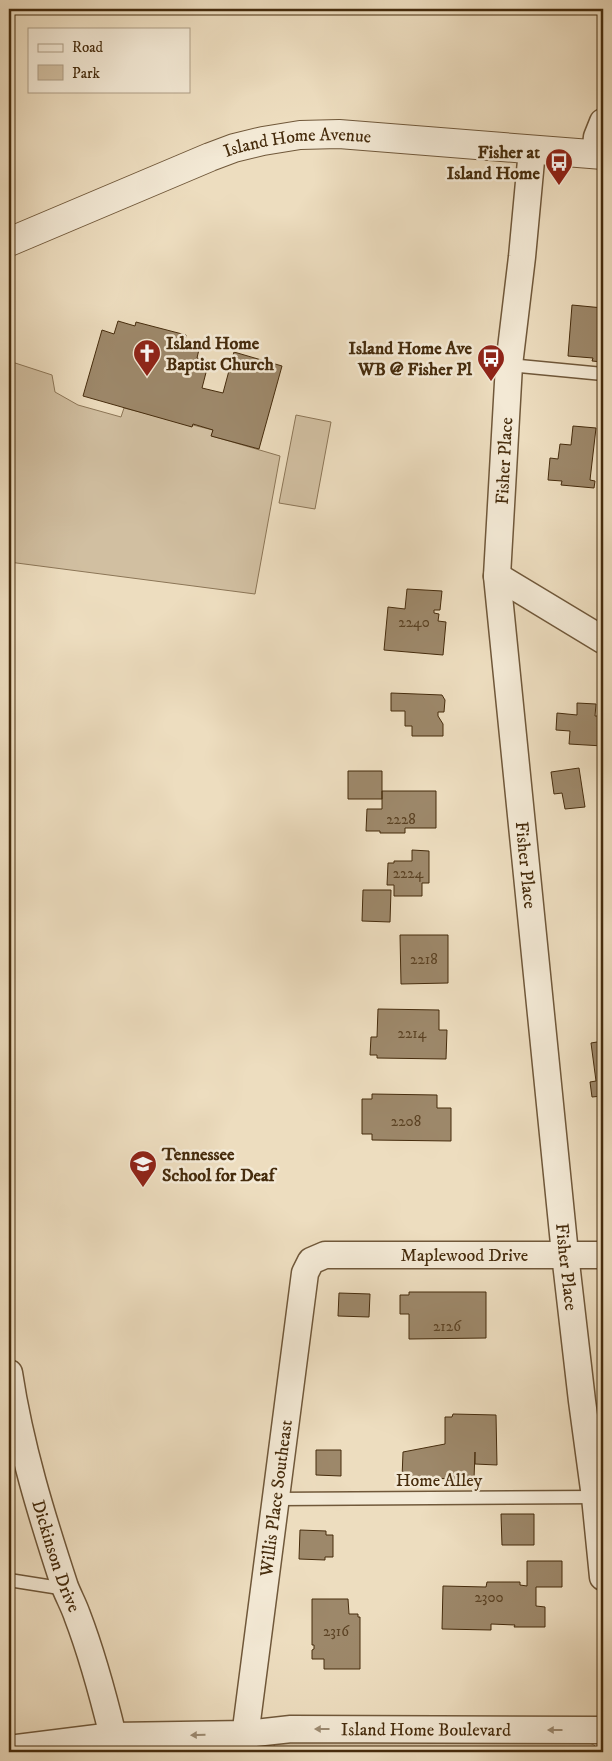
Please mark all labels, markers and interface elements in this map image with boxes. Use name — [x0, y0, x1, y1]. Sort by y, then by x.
legend — [28, 28, 190, 92]
text: Road — [72, 38, 104, 57]
text: Park — [72, 64, 101, 83]
street label: Island Home Avenue — [221, 124, 372, 163]
place label: Fisher at Island Home — [447, 142, 541, 185]
bus stop icon: Fisher at Island Home — [544, 147, 574, 186]
place label: Island Home Baptist Church — [166, 333, 274, 376]
church icon: Island Home Baptist Church — [132, 338, 162, 377]
place label: Island Home Ave WB @ Fisher Pl — [349, 338, 473, 381]
bus stop icon: Island Home Ave WB @ Fisher Pl — [476, 343, 506, 382]
street label: Fisher Place — [492, 417, 518, 505]
house number: 2240 — [398, 613, 430, 632]
house number: 2228 — [386, 810, 416, 829]
street label: Fisher Place — [510, 820, 540, 910]
house number: 2224 — [393, 864, 424, 883]
house number: 2218 — [410, 950, 438, 969]
house number: 2214 — [398, 1024, 427, 1043]
house number: 2208 — [391, 1112, 421, 1131]
place label: Tennessee School for Deaf — [161, 1144, 278, 1187]
school or university icon: Tennessee School for Deaf — [128, 1149, 158, 1188]
street label: Fisher Place — [550, 1222, 581, 1312]
street label: Maplewood Drive — [400, 1245, 528, 1267]
house number: 2126 — [433, 1317, 462, 1336]
street label: Willis Place Southeast — [256, 1418, 298, 1579]
street label: Home Alley — [396, 1470, 483, 1492]
street label: Dickinson Drive — [26, 1497, 85, 1616]
house number: 2300 — [474, 1588, 504, 1607]
house number: 2316 — [323, 1622, 350, 1641]
street label: Island Home Boulevard — [341, 1719, 511, 1742]
one-way arrow — [314, 1725, 330, 1733]
one-way arrow — [546, 1726, 562, 1734]
one-way arrow — [190, 1731, 206, 1739]

